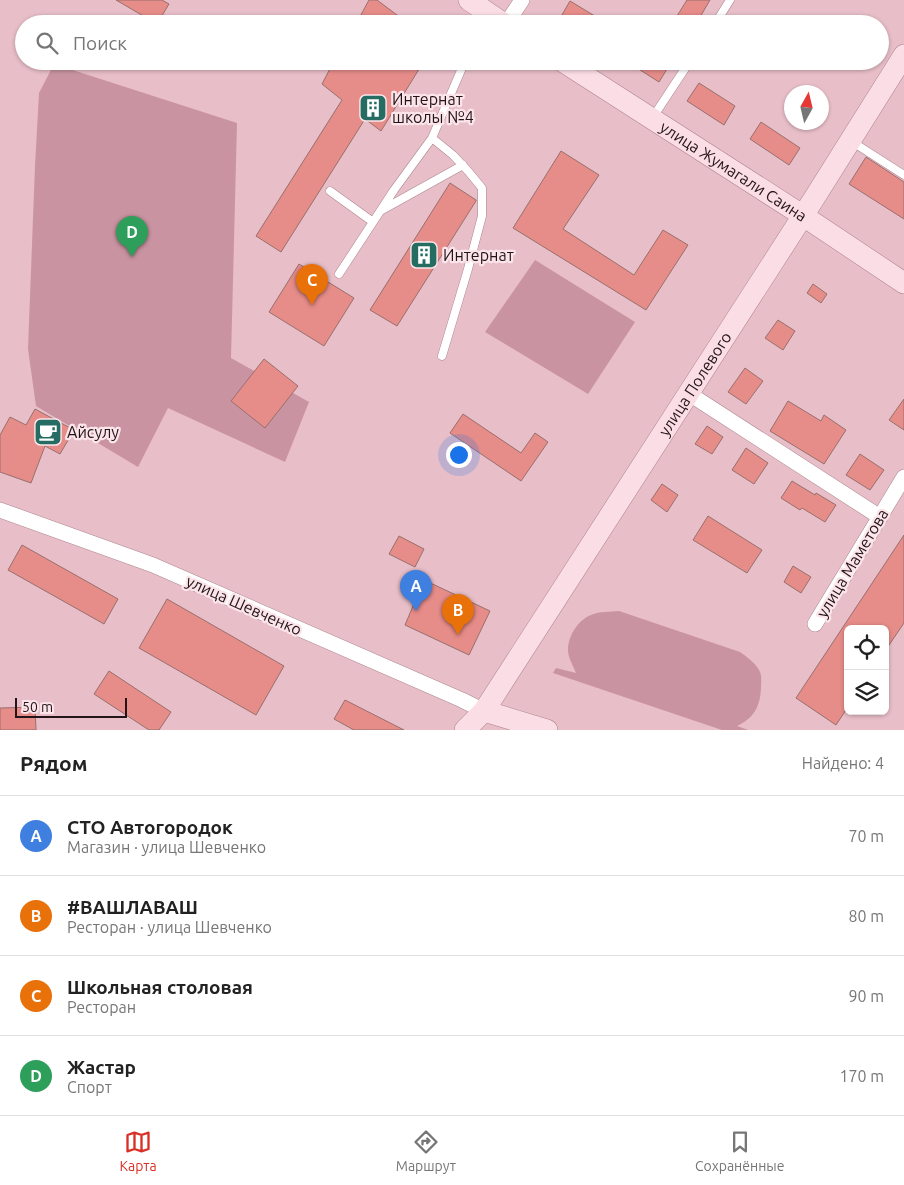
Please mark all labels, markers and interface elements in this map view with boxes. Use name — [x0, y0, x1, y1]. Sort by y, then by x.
search box — [15, 15, 889, 70]
icon: search — [33, 29, 61, 57]
text: Поиск — [73, 32, 127, 54]
north arrow — [784, 85, 829, 130]
place label: Интернат школы №4 — [392, 90, 474, 126]
building icon: Интернат школы №4 — [358, 93, 388, 123]
street label: улица Жумагали Саина — [657, 117, 811, 225]
pin: D — [116, 216, 148, 257]
building icon: Интернат — [409, 240, 439, 270]
place label: Интернат — [443, 246, 514, 264]
pin: C — [296, 264, 328, 305]
street label: улица Полевого — [655, 328, 735, 439]
cafe icon: Айсулу — [33, 417, 63, 447]
place label: Айсулу — [67, 423, 119, 441]
your location — [446, 442, 472, 468]
street label: улица Маметова — [812, 505, 892, 621]
pin: A — [400, 570, 432, 611]
street label: улица Шевченко — [183, 571, 305, 639]
pin: B — [442, 594, 474, 635]
map controls — [844, 625, 889, 715]
button: locate — [844, 625, 889, 670]
button: layers — [844, 670, 889, 715]
scale bar — [15, 695, 128, 718]
text: 50 m — [22, 699, 53, 715]
text: Рядом — [20, 751, 88, 775]
text: Найдено: 4 — [802, 754, 884, 772]
text: СТО Автогородок — [67, 816, 233, 838]
text: A — [30, 827, 42, 845]
text: 70 m — [848, 827, 884, 845]
text: Магазин · улица Шевченко — [67, 838, 266, 856]
text: #ВАШЛАВАШ — [67, 896, 198, 918]
text: B — [31, 907, 41, 925]
text: 80 m — [848, 907, 884, 925]
text: Ресторан · улица Шевченко — [67, 918, 272, 936]
text: Школьная столовая — [67, 976, 253, 998]
text: C — [31, 987, 41, 1005]
text: 90 m — [848, 987, 884, 1005]
text: Ресторан — [67, 998, 136, 1016]
text: Жастар — [67, 1056, 136, 1078]
text: D — [30, 1067, 42, 1085]
text: 170 m — [839, 1067, 884, 1085]
text: Спорт — [67, 1078, 112, 1096]
tab: Карта — [119, 1128, 157, 1174]
tab: Маршрут — [396, 1128, 456, 1174]
tab: Сохранённые — [695, 1128, 785, 1174]

